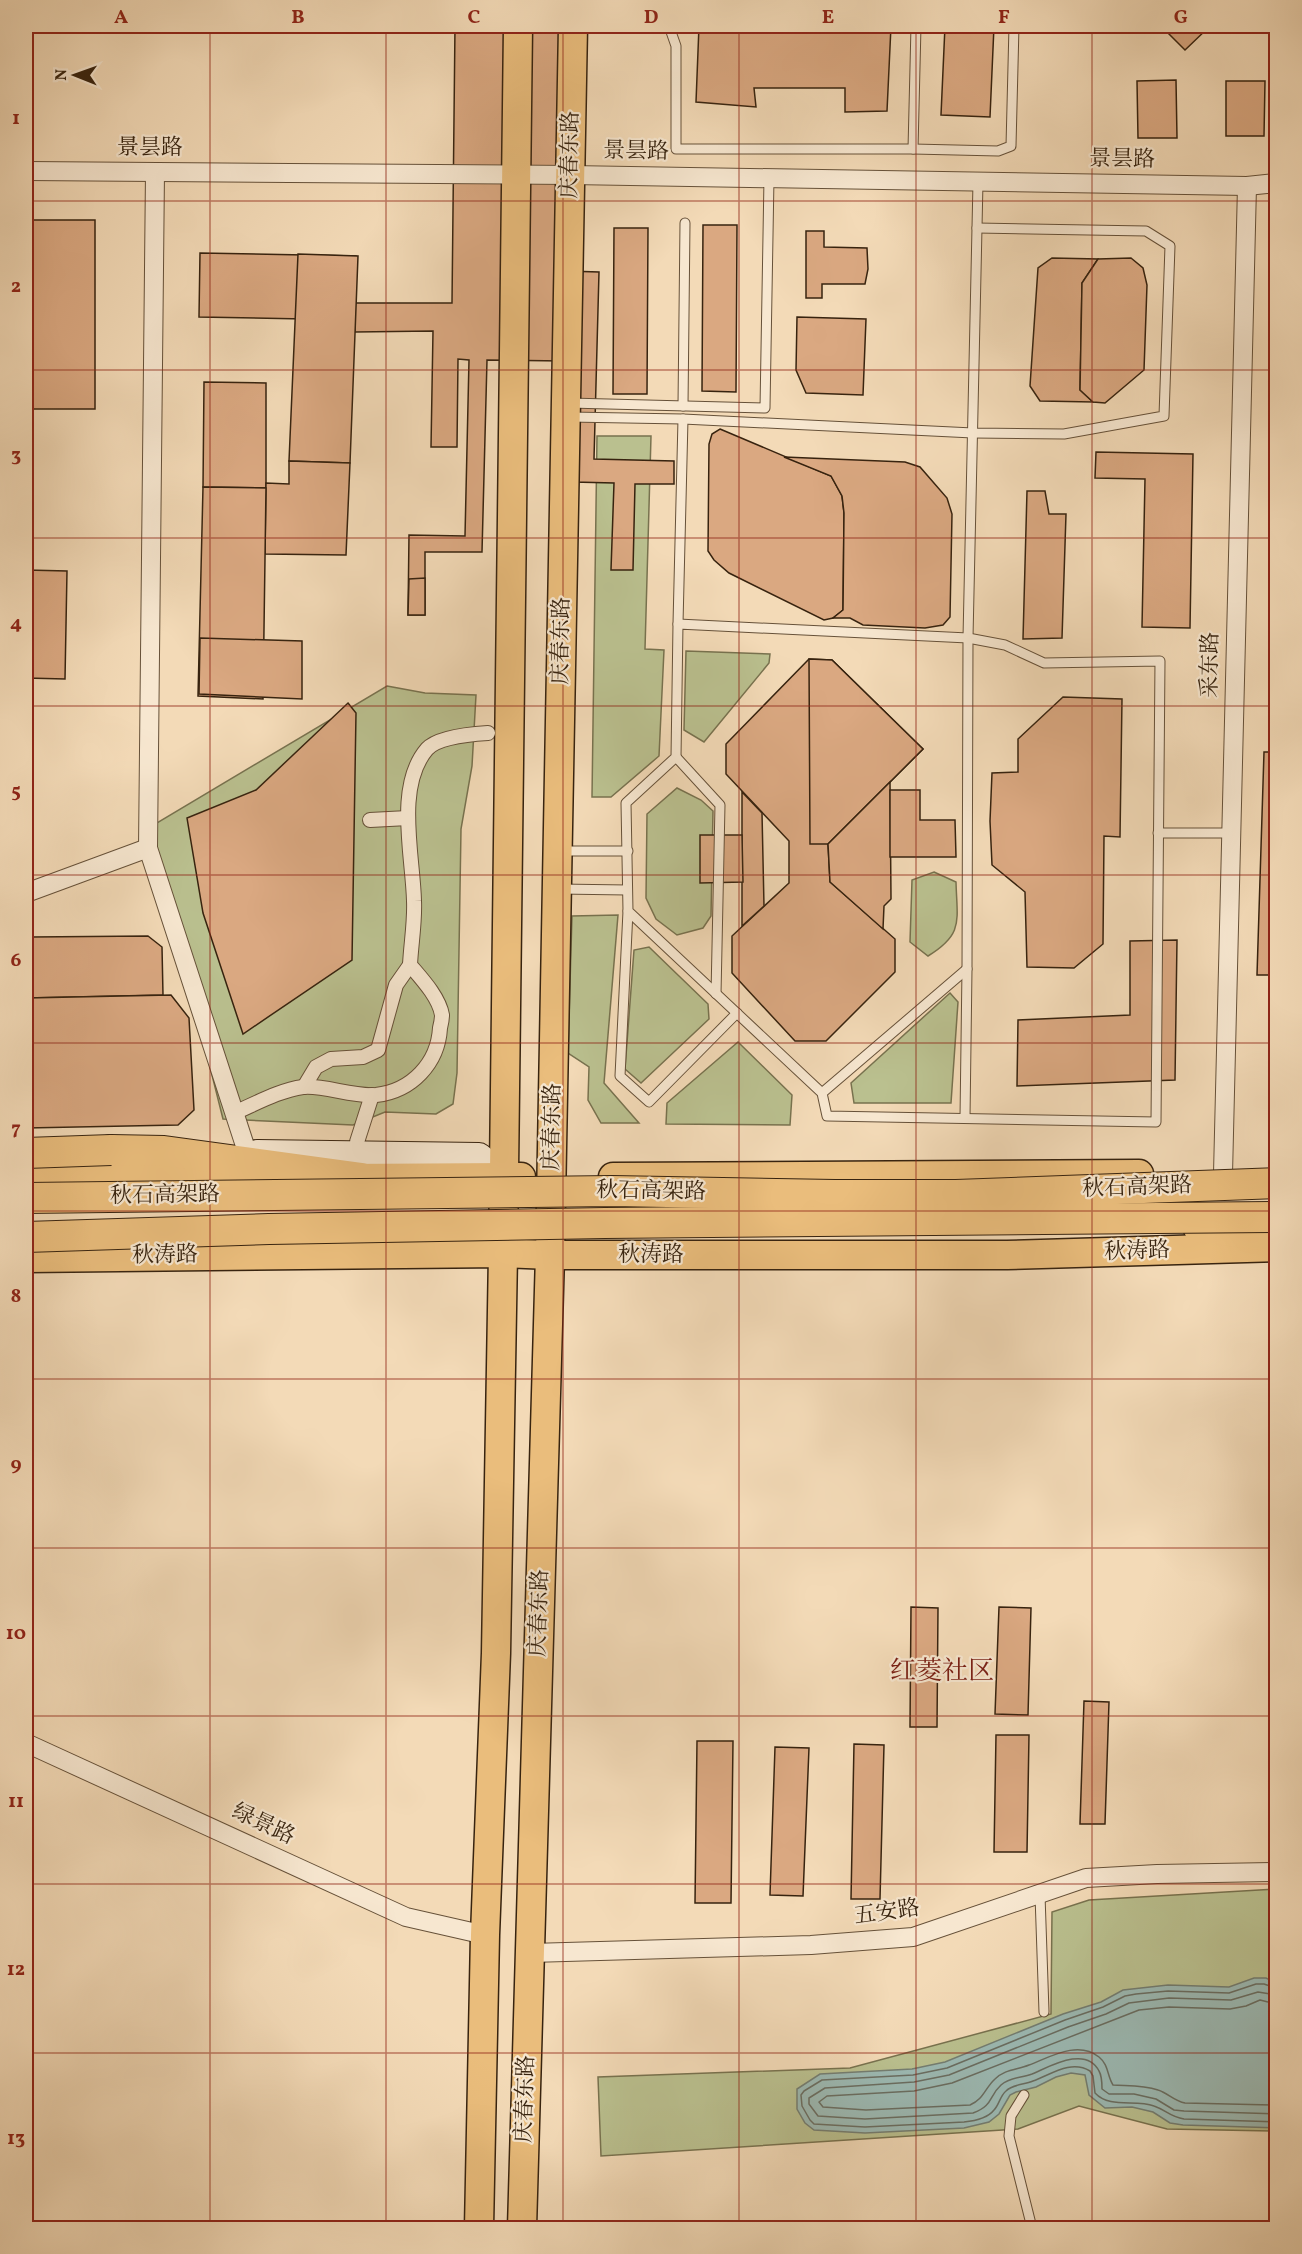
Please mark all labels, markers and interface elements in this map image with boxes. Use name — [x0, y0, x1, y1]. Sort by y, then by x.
text: A — [114, 4, 128, 32]
text: B — [291, 4, 305, 32]
text: C — [468, 4, 481, 32]
text: D — [644, 4, 658, 32]
text: E — [822, 4, 834, 32]
text: F — [998, 4, 1010, 32]
text: G — [1174, 4, 1188, 32]
north arrow — [45, 45, 105, 105]
text: N — [51, 68, 73, 81]
text: 1 — [12, 105, 20, 133]
street label: 庆春东路 — [555, 111, 587, 199]
street label: 景昙路 — [117, 133, 183, 164]
street label: 景昙路 — [603, 136, 669, 168]
street label: 景昙路 — [1089, 144, 1155, 176]
text: 2 — [11, 273, 21, 301]
text: 3 — [11, 442, 21, 470]
street label: 庆春东路 — [546, 597, 578, 685]
text: 4 — [10, 610, 22, 638]
street label: 采东路 — [1195, 632, 1227, 698]
text: 5 — [11, 778, 21, 806]
text: 6 — [11, 947, 22, 975]
street label: 庆春东路 — [537, 1083, 569, 1171]
text: 7 — [11, 1115, 21, 1143]
street label: 秋石高架路 — [1081, 1171, 1193, 1205]
street label: 秋石高架路 — [596, 1176, 706, 1208]
street label: 秋石高架路 — [110, 1180, 220, 1212]
street label: 秋涛路 — [1103, 1235, 1171, 1269]
street label: 秋涛路 — [132, 1240, 198, 1272]
street label: 秋涛路 — [618, 1240, 684, 1271]
text: 8 — [11, 1283, 21, 1311]
text: 9 — [10, 1451, 22, 1479]
street label: 庆春东路 — [523, 1568, 557, 1658]
text: 10 — [6, 1620, 26, 1648]
district label: 红菱社区 — [890, 1654, 994, 1690]
text: 11 — [8, 1788, 24, 1816]
street label: 绿景路 — [227, 1797, 299, 1853]
street label: 五安路 — [852, 1893, 922, 1933]
text: 12 — [7, 1956, 25, 1984]
street label: 庆春东路 — [509, 2054, 543, 2144]
text: 13 — [7, 2125, 25, 2153]

